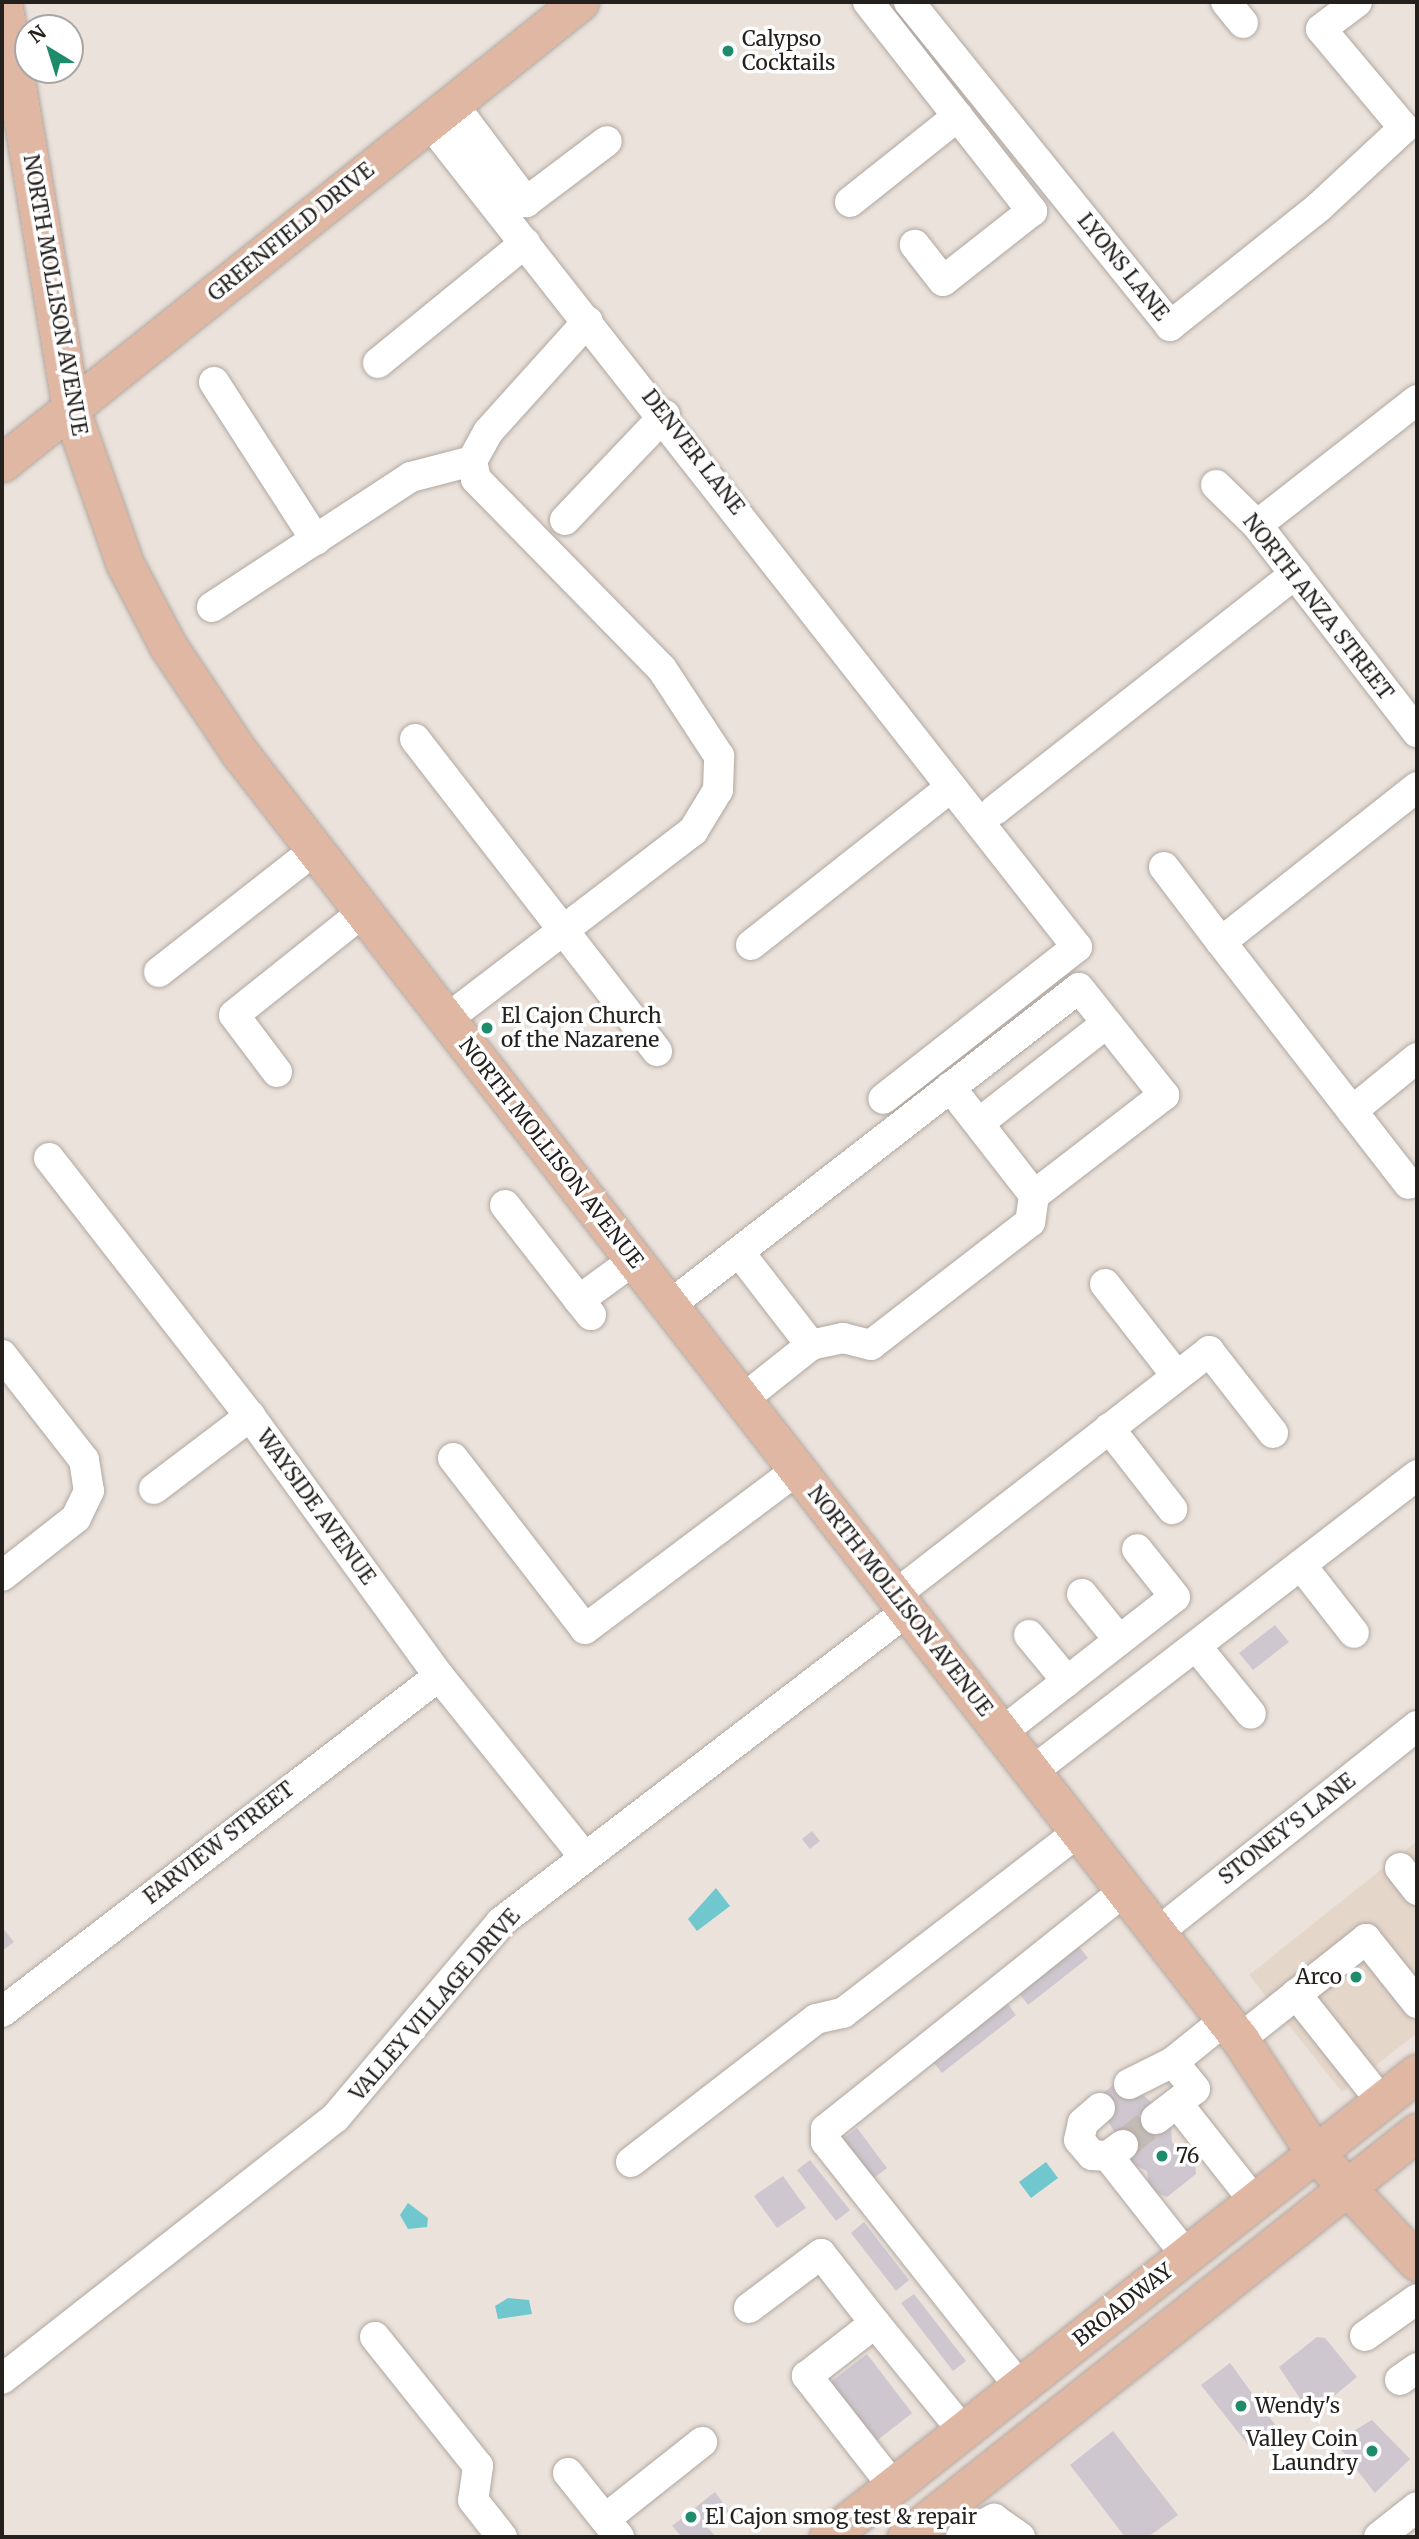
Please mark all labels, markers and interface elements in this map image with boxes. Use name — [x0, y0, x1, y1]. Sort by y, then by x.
north arrow — [14, 14, 84, 84]
text: N — [24, 20, 51, 48]
place label: Calypso Cocktails — [742, 26, 835, 76]
marker: Calypso Cocktails — [720, 43, 736, 59]
street label: NORTH MOLLISON AVENUE — [18, 153, 92, 437]
street label: GREENFIELD DRIVE — [203, 157, 379, 307]
street label: LYONS LANE — [1072, 208, 1174, 326]
street label: DENVER LANE — [637, 385, 749, 519]
street label: NORTH ANZA STREET — [1238, 509, 1398, 705]
place label: El Cajon Church of the Nazarene — [501, 1003, 662, 1053]
marker: El Cajon Church of the Nazarene — [479, 1020, 495, 1036]
street label: NORTH MOLLISON AVENUE — [453, 1033, 649, 1273]
street label: WAYSIDE AVENUE — [251, 1425, 381, 1589]
street label: NORTH MOLLISON AVENUE — [802, 1481, 998, 1721]
street label: STONEY'S LANE — [1214, 1768, 1360, 1890]
street label: FARVIEW STREET — [139, 1776, 299, 1910]
street label: VALLEY VILLAGE DRIVE — [345, 1904, 525, 2106]
place label: Arco — [1296, 1964, 1342, 1990]
marker: Arco — [1348, 1969, 1364, 1985]
place label: 76 — [1176, 2143, 1199, 2169]
marker: 76 — [1154, 2148, 1170, 2164]
street label: BROADWAY — [1068, 2258, 1178, 2352]
place label: Wendy's — [1255, 2393, 1340, 2419]
marker: Wendy's — [1233, 2398, 1249, 2414]
place label: Valley Coin Laundry — [1246, 2426, 1358, 2476]
marker: Valley Coin Laundry — [1364, 2443, 1380, 2459]
place label: El Cajon smog test & repair — [705, 2504, 977, 2530]
marker: El Cajon smog test & repair — [683, 2509, 699, 2525]

